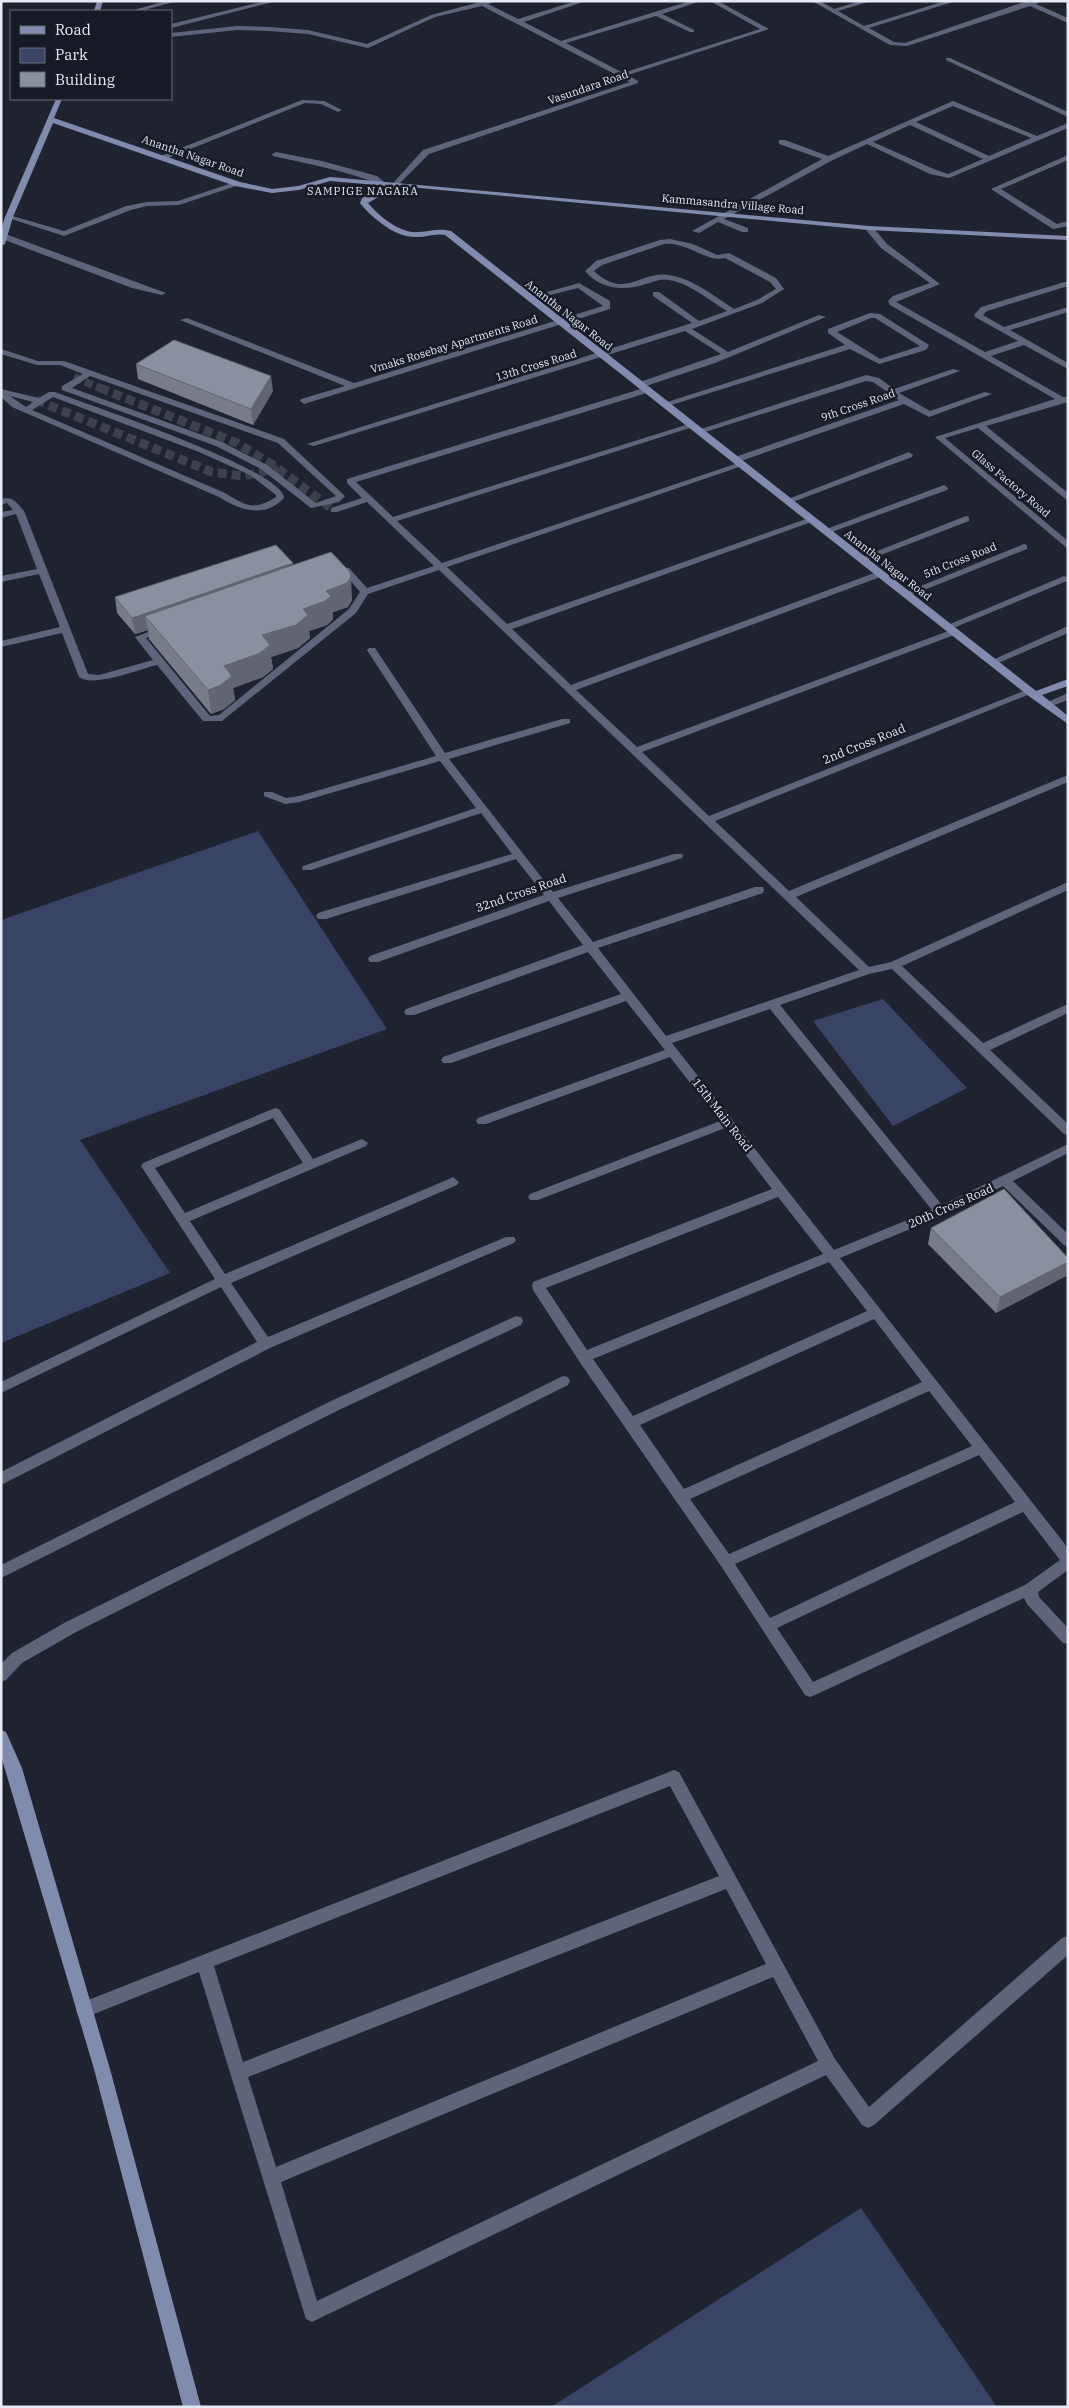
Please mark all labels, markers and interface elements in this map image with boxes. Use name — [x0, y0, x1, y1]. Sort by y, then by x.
legend — [10, 10, 172, 100]
text: Road — [55, 20, 91, 39]
text: Park — [55, 45, 88, 64]
street label: Vasundara Road — [546, 67, 630, 107]
text: Building — [55, 70, 115, 89]
street label: Anantha Nagar Road — [140, 132, 246, 180]
district label: SAMPIGE NAGARA — [307, 184, 419, 198]
street label: Kammasandra Village Road — [661, 191, 805, 217]
street label: Anantha Nagar Road — [523, 277, 616, 354]
street label: Vmaks Rosebay Apartments Road — [369, 312, 539, 376]
street label: 13th Cross Road — [494, 346, 579, 384]
street label: 9th Cross Road — [819, 386, 897, 424]
street label: Glass Factory Road — [969, 446, 1053, 520]
street label: Anantha Nagar Road — [842, 527, 935, 604]
street label: 5th Cross Road — [921, 539, 999, 581]
street label: 2nd Cross Road — [820, 720, 907, 767]
street label: 32nd Cross Road — [474, 870, 568, 915]
street label: 15th Main Road — [689, 1075, 756, 1154]
street label: 20th Cross Road — [906, 1180, 996, 1231]

